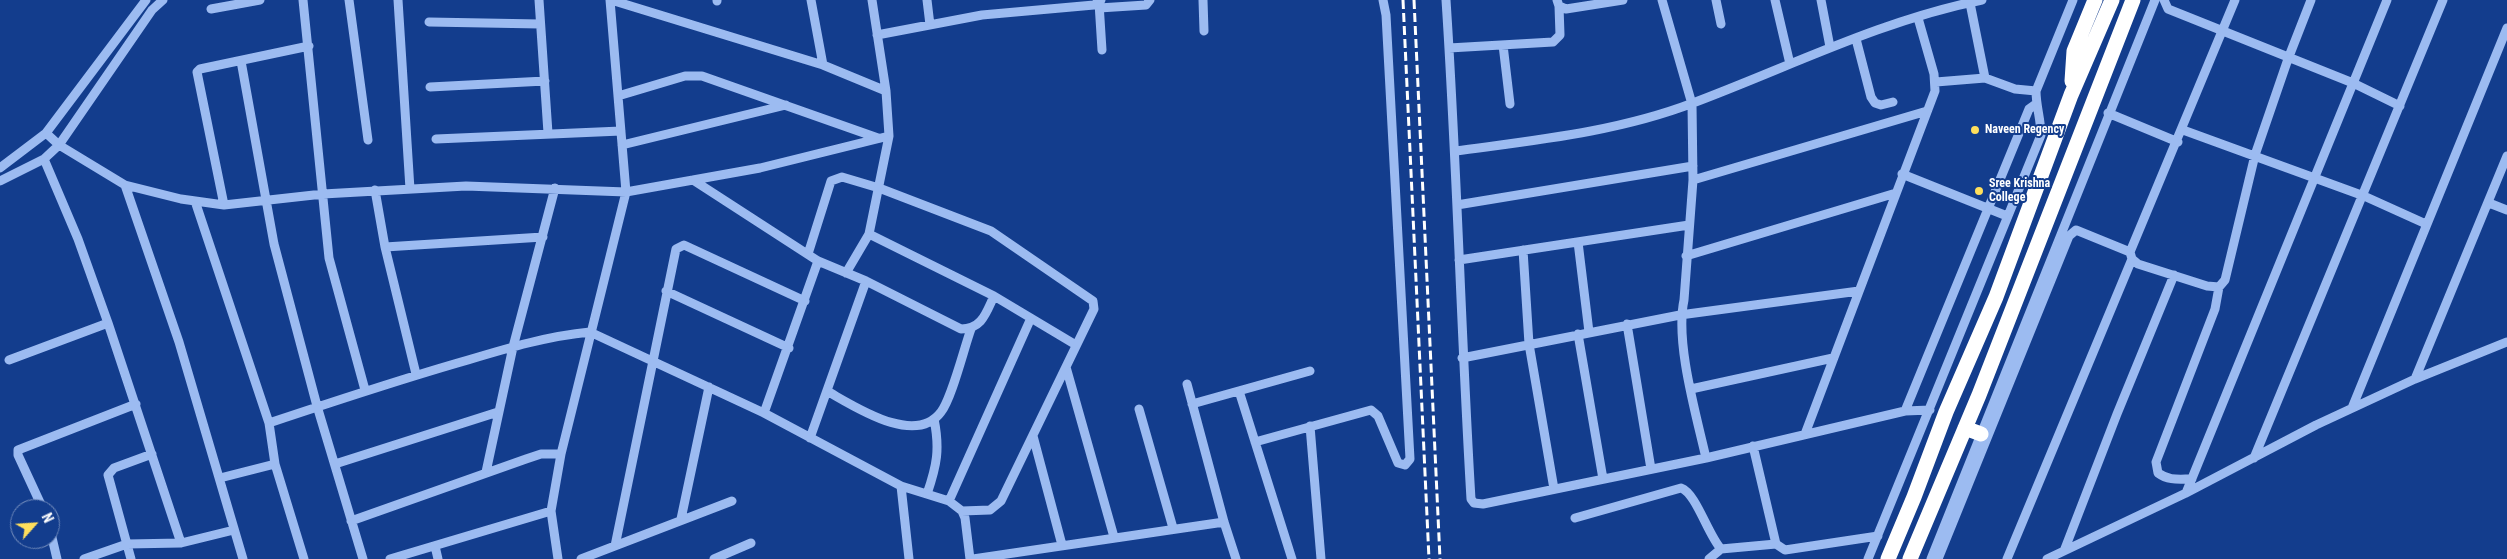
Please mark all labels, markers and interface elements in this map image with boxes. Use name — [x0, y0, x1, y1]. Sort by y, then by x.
place label: Naveen Regency — [1985, 123, 2064, 137]
marker: Naveen Regency — [1969, 124, 1981, 136]
place label: Sree Krishna College — [1989, 177, 2050, 205]
marker: Sree Krishna College — [1973, 185, 1985, 197]
north arrow — [10, 499, 60, 549]
text: N — [39, 510, 57, 525]

